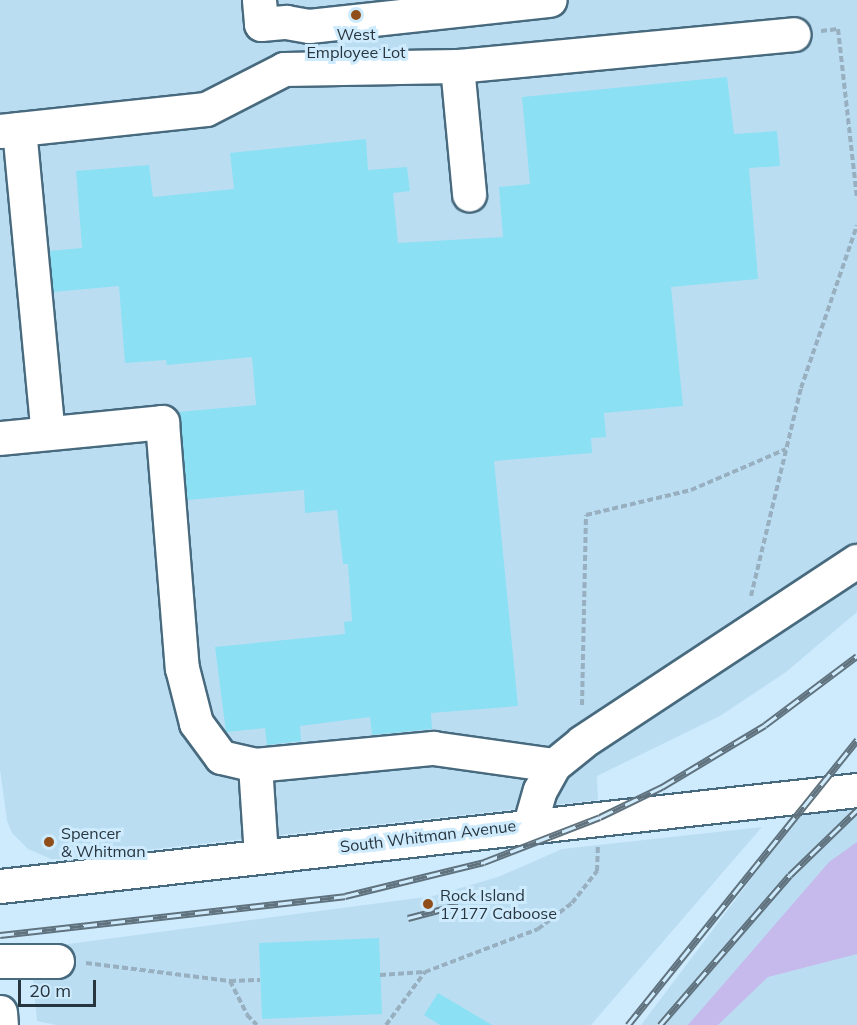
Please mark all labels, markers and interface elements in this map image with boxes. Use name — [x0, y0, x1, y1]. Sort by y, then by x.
marker: West Employee Lot — [349, 8, 363, 22]
place label: West Employee Lot — [306, 24, 406, 62]
street label: South Whitman Avenue — [339, 816, 517, 856]
place label: Spencer & Whitman — [61, 823, 146, 861]
marker: Spencer & Whitman — [42, 835, 56, 849]
place label: Rock Island 17177 Caboose — [440, 885, 557, 923]
marker: Rock Island 17177 Caboose — [421, 897, 435, 911]
scale bar — [21, 968, 99, 1006]
text: 20 m — [29, 979, 71, 1002]

